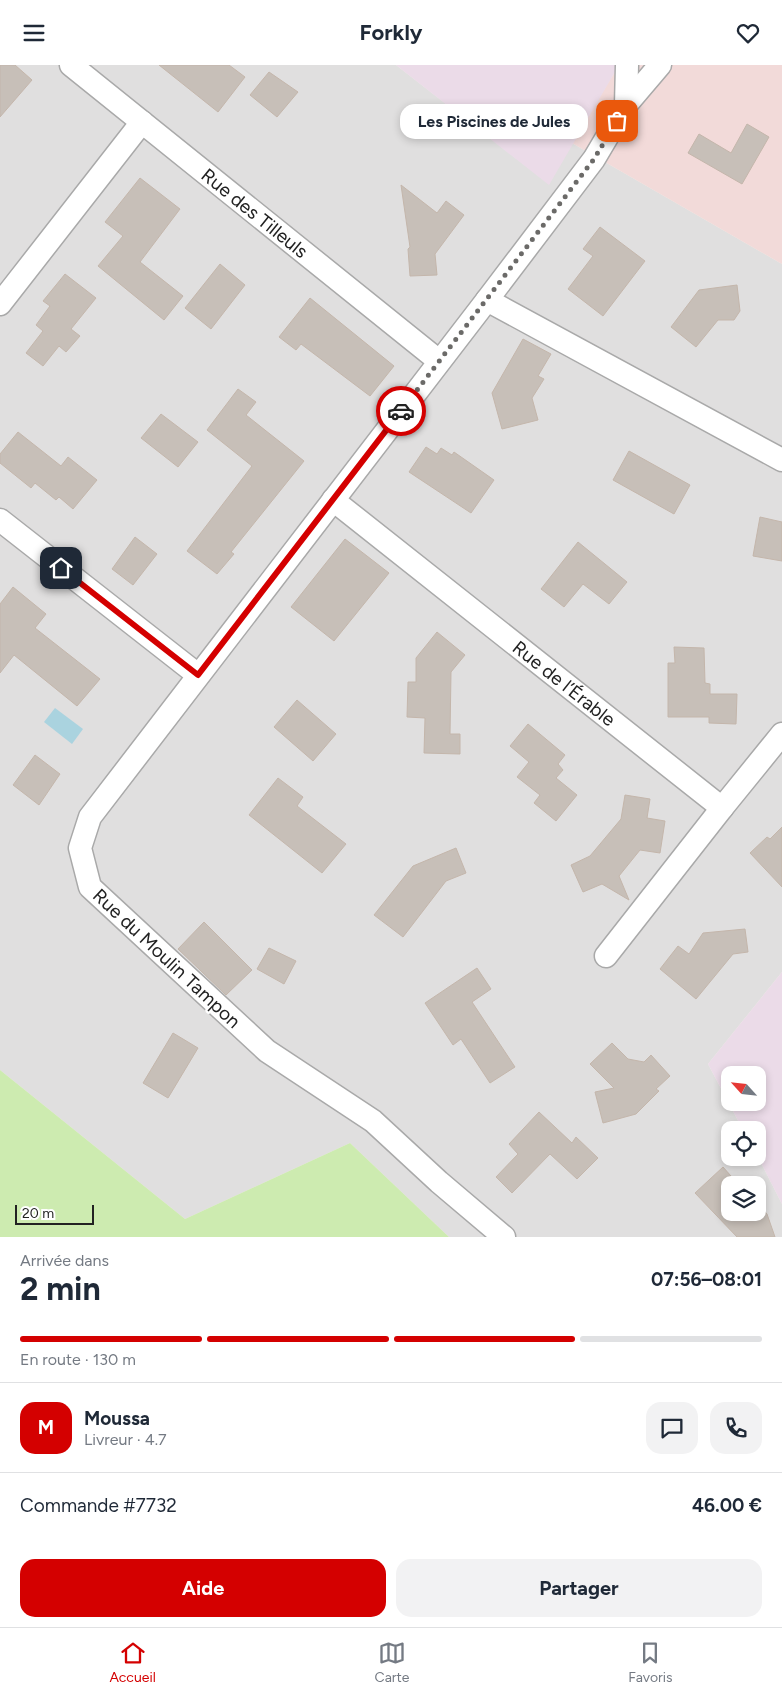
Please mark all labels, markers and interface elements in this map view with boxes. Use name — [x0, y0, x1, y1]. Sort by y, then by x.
icon: menu — [20, 19, 48, 47]
text: Forkly — [359, 19, 423, 46]
icon: heart — [734, 19, 762, 47]
pin — [596, 100, 638, 142]
callout: Les Piscines de Jules — [400, 103, 587, 139]
icon: bag — [603, 107, 631, 135]
text: Les Piscines de Jules — [418, 112, 570, 131]
street label: Rue des Tilleuls — [197, 164, 313, 263]
courier — [376, 386, 426, 436]
icon: car — [387, 397, 415, 425]
pin — [40, 547, 82, 589]
icon: home — [47, 554, 75, 582]
street label: Rue de l’Érable — [508, 636, 620, 731]
street label: Rue du Moulin Tampon — [88, 884, 245, 1033]
north arrow — [721, 1066, 766, 1111]
map controls — [721, 1066, 766, 1221]
button: locate — [721, 1121, 766, 1166]
button: layers — [721, 1176, 766, 1221]
scale bar — [15, 1202, 94, 1225]
text: 20 m — [22, 1205, 54, 1222]
text: Arrivée dans — [20, 1251, 109, 1270]
text: 07:56–08:01 — [651, 1268, 762, 1291]
text: 2 min — [20, 1270, 101, 1308]
text: En route · 130 m — [20, 1350, 136, 1369]
button: chat — [646, 1402, 698, 1454]
button: phone — [710, 1402, 762, 1454]
text: Moussa — [84, 1407, 150, 1430]
text: M — [38, 1416, 54, 1439]
text: Livreur · 4.7 — [84, 1430, 167, 1449]
text: Commande #7732 — [20, 1494, 177, 1517]
text: 46.00 € — [692, 1494, 762, 1517]
button: Aide — [20, 1559, 386, 1617]
button: Partager — [396, 1559, 762, 1617]
tab: Accueil — [109, 1639, 156, 1686]
tab: Carte — [375, 1639, 409, 1686]
tab: Favoris — [628, 1639, 673, 1686]

